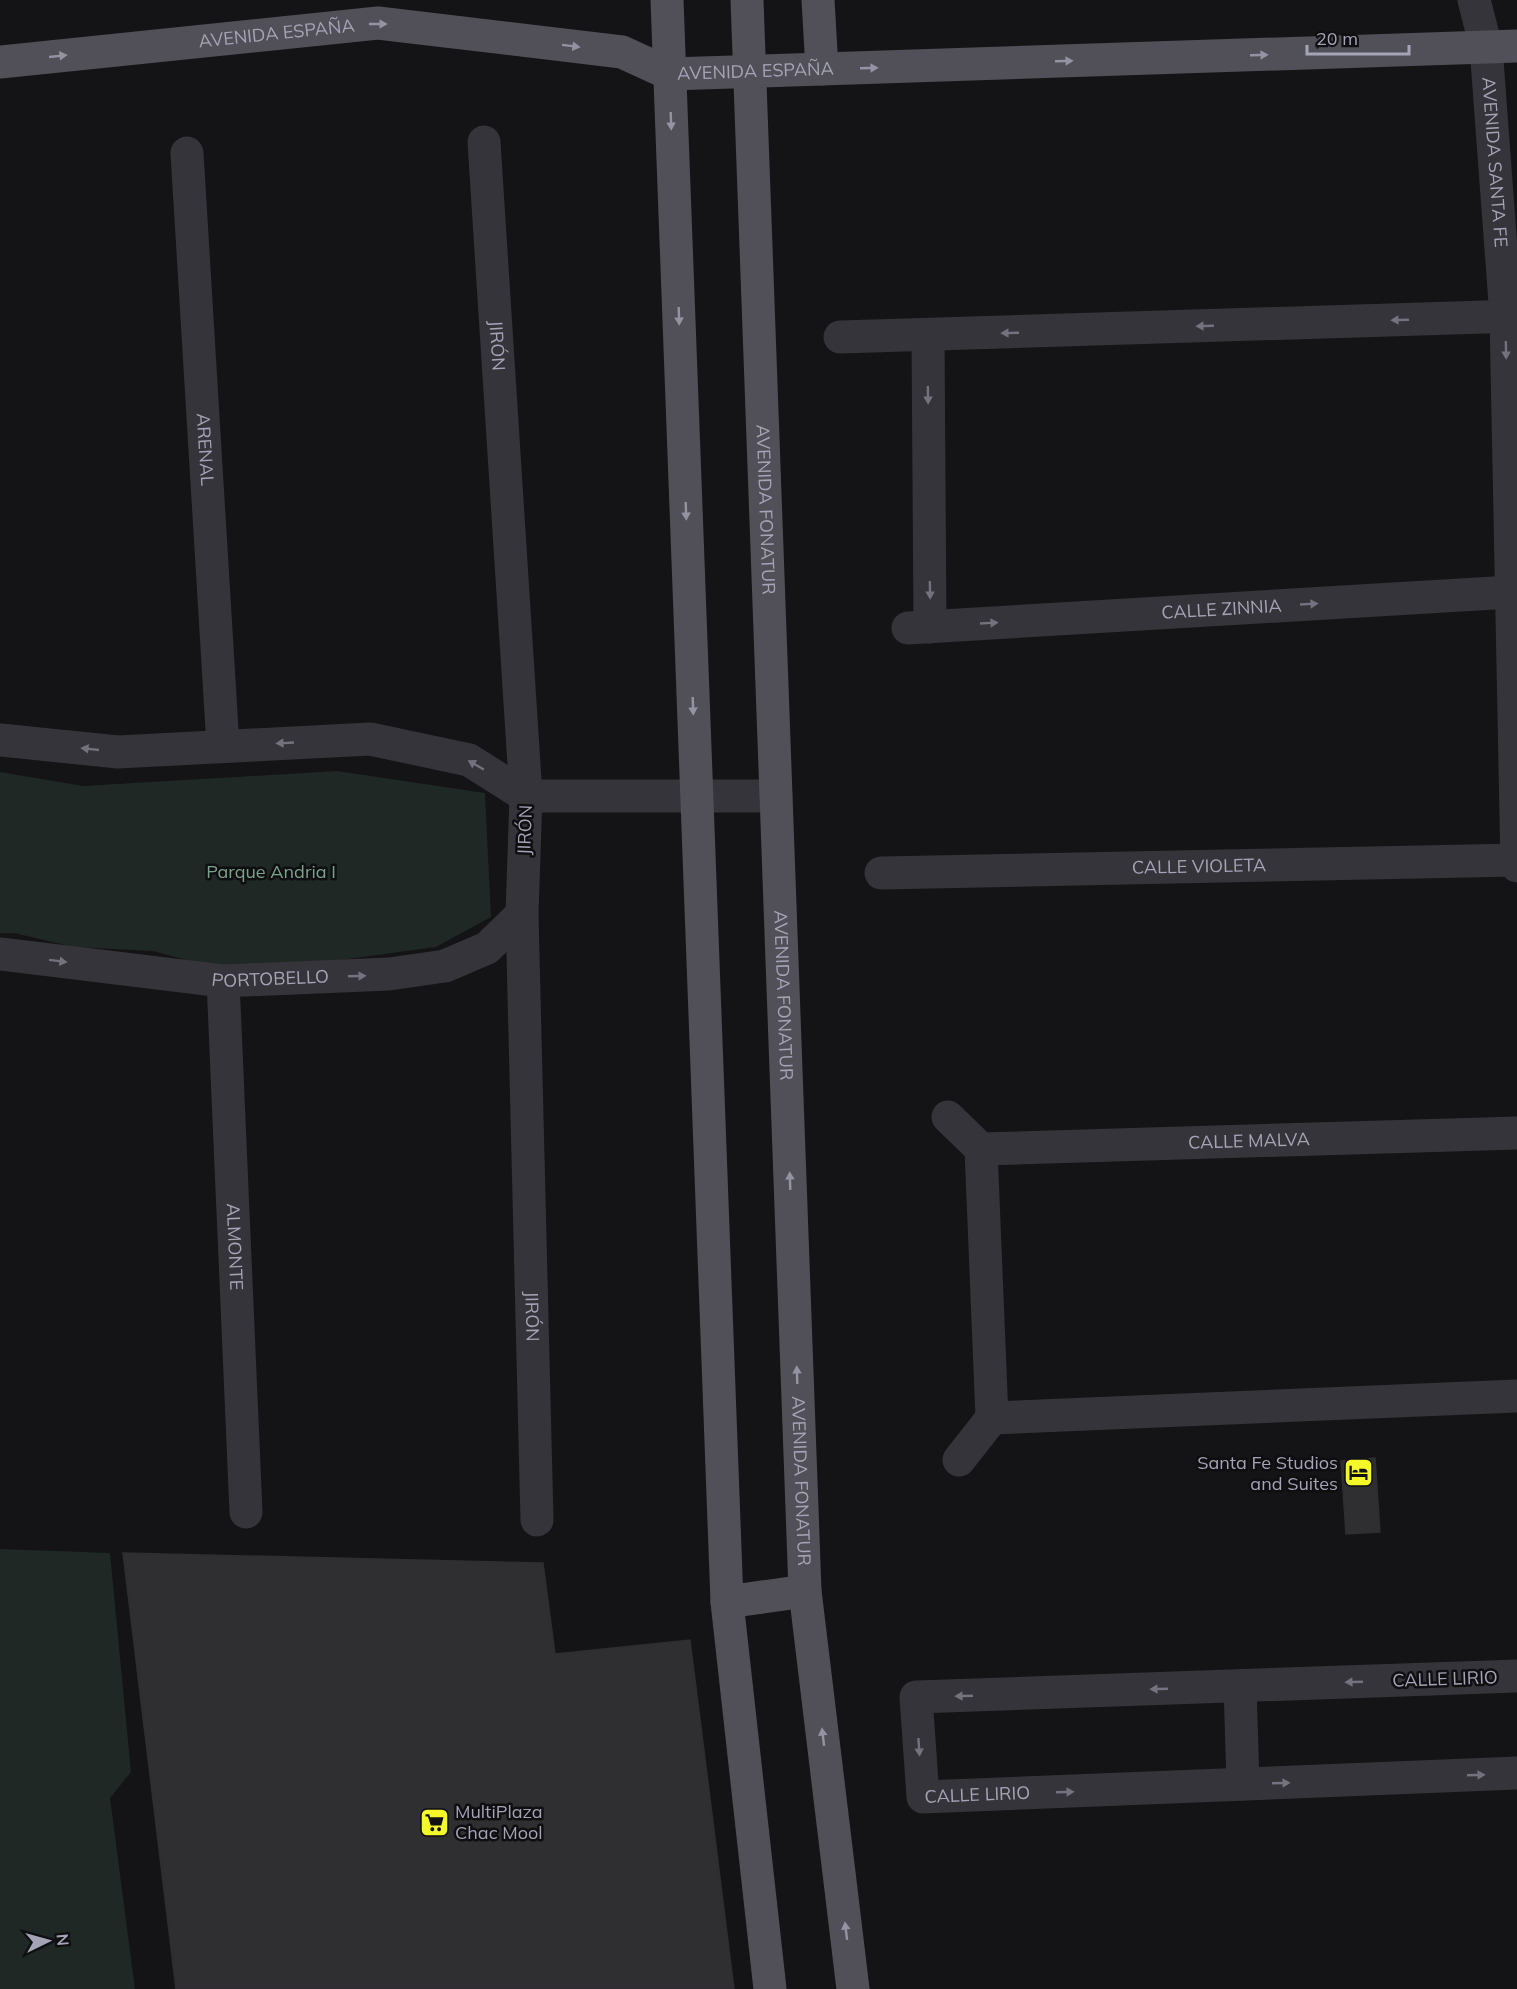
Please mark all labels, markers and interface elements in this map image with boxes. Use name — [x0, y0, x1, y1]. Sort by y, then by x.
street label: AVENIDA ESPAÑA — [197, 13, 356, 52]
scale bar — [1307, 18, 1409, 56]
one-way arrow — [368, 19, 387, 29]
text: 20 m — [1316, 27, 1358, 50]
one-way arrow — [562, 41, 581, 50]
one-way arrow — [1249, 50, 1268, 59]
one-way arrow — [49, 51, 68, 61]
street label: AVENIDA ESPAÑA — [677, 57, 834, 85]
one-way arrow — [1054, 57, 1073, 66]
one-way arrow — [860, 63, 879, 72]
street label: AVENIDA SANTA FE — [1477, 76, 1513, 248]
one-way arrow — [667, 112, 676, 131]
one-way arrow — [674, 307, 683, 326]
one-way arrow — [1391, 315, 1410, 324]
street label: JIRÓN — [484, 320, 511, 371]
one-way arrow — [1196, 322, 1215, 331]
one-way arrow — [1001, 329, 1020, 338]
one-way arrow — [1501, 341, 1511, 360]
one-way arrow — [923, 385, 933, 404]
street label: ARENAL — [192, 412, 219, 487]
street label: AVENIDA FONATUR — [751, 424, 781, 595]
one-way arrow — [682, 502, 691, 521]
one-way arrow — [925, 580, 935, 599]
street label: CALLE ZINNIA — [1161, 594, 1282, 624]
one-way arrow — [1300, 600, 1319, 609]
one-way arrow — [979, 619, 998, 628]
one-way arrow — [688, 697, 698, 716]
one-way arrow — [275, 739, 294, 748]
one-way arrow — [80, 744, 99, 754]
one-way arrow — [467, 760, 484, 770]
street label: JIRÓN — [512, 804, 537, 856]
street label: CALLE VIOLETA — [1132, 853, 1266, 879]
park label: Parque Andria I — [206, 860, 336, 883]
street label: AVENIDA FONATUR — [769, 910, 798, 1081]
one-way arrow — [49, 956, 68, 965]
street label: PORTOBELLO — [210, 965, 329, 992]
one-way arrow — [347, 971, 366, 980]
street label: CALLE MALVA — [1188, 1127, 1310, 1154]
one-way arrow — [786, 1171, 795, 1190]
street label: ALMONTE — [222, 1203, 248, 1291]
street label: JIRÓN — [520, 1291, 545, 1342]
one-way arrow — [793, 1366, 802, 1385]
street label: AVENIDA FONATUR — [787, 1396, 816, 1566]
place label: Santa Fe Studios and Suites — [1197, 1451, 1338, 1495]
hotel icon: Santa Fe Studios and Suites — [1343, 1457, 1375, 1489]
street label: CALLE LIRIO — [1392, 1665, 1498, 1692]
one-way arrow — [1344, 1677, 1363, 1687]
one-way arrow — [1149, 1684, 1168, 1694]
one-way arrow — [954, 1691, 973, 1700]
one-way arrow — [818, 1728, 827, 1747]
one-way arrow — [915, 1738, 924, 1757]
one-way arrow — [1466, 1770, 1485, 1780]
one-way arrow — [1271, 1778, 1290, 1787]
street label: CALLE LIRIO — [924, 1781, 1031, 1808]
one-way arrow — [1055, 1787, 1074, 1796]
place label: MultiPlaza Chac Mool — [455, 1800, 543, 1844]
supermarket icon: MultiPlaza Chac Mool — [418, 1806, 450, 1838]
north arrow — [18, 1911, 78, 1971]
one-way arrow — [841, 1921, 851, 1940]
text: N — [52, 1933, 73, 1947]

